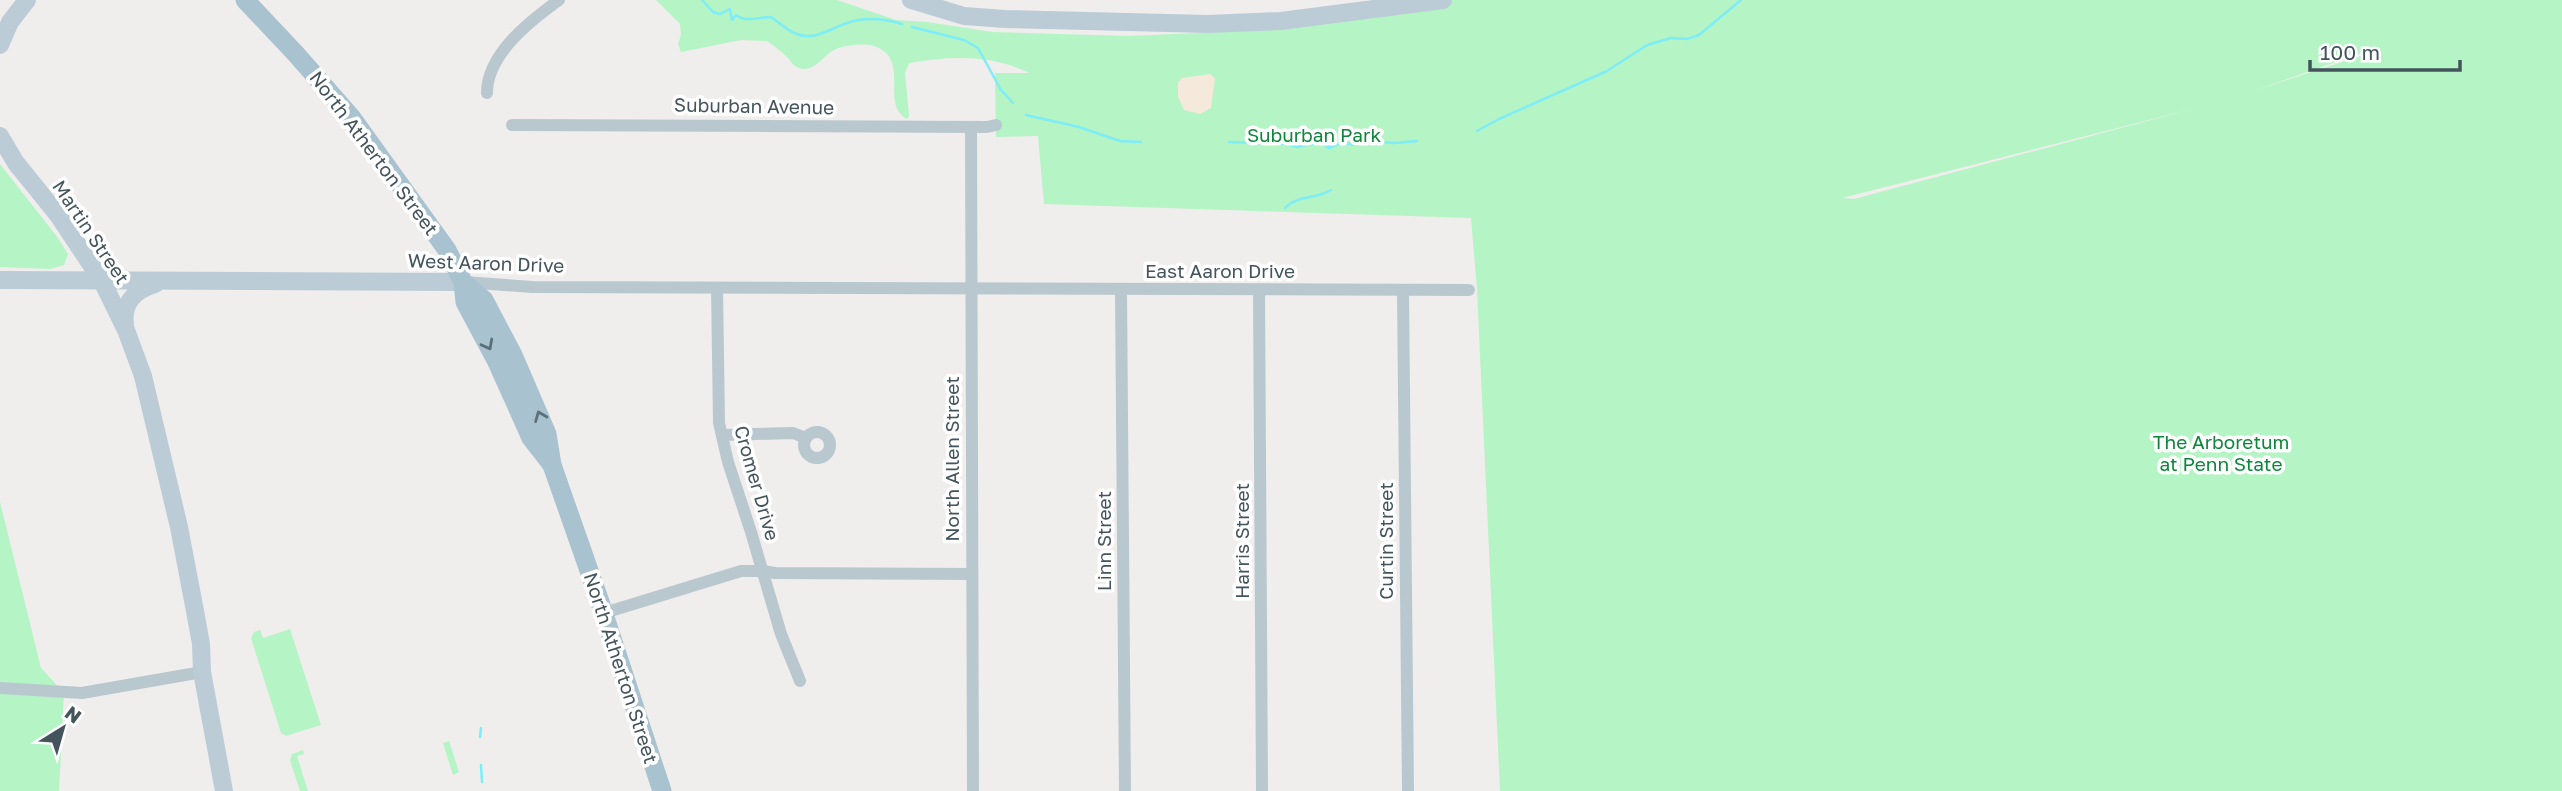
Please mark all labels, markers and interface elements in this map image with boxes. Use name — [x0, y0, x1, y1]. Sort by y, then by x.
scale bar — [2310, 28, 2460, 72]
text: 100 m — [2320, 39, 2380, 65]
street label: North Atherton Street — [305, 66, 444, 239]
street label: Suburban Avenue — [674, 93, 834, 118]
park label: Suburban Park — [1247, 123, 1381, 146]
street label: Martin Street — [48, 175, 135, 288]
street label: West Aaron Drive — [407, 248, 565, 277]
street label: East Aaron Drive — [1145, 259, 1295, 282]
one-way arrow — [479, 338, 493, 350]
street label: North Allen Street — [940, 376, 963, 542]
one-way arrow — [534, 411, 548, 423]
street label: Cromer Drive — [730, 423, 785, 543]
park label: The Arboretum at Penn State — [2153, 430, 2289, 475]
street label: Curtin Street — [1374, 482, 1397, 600]
street label: Harris Street — [1230, 483, 1253, 599]
street label: Linn Street — [1092, 491, 1115, 591]
street label: North Atherton Street — [580, 569, 663, 766]
north arrow — [28, 693, 98, 763]
text: N — [61, 700, 86, 728]

